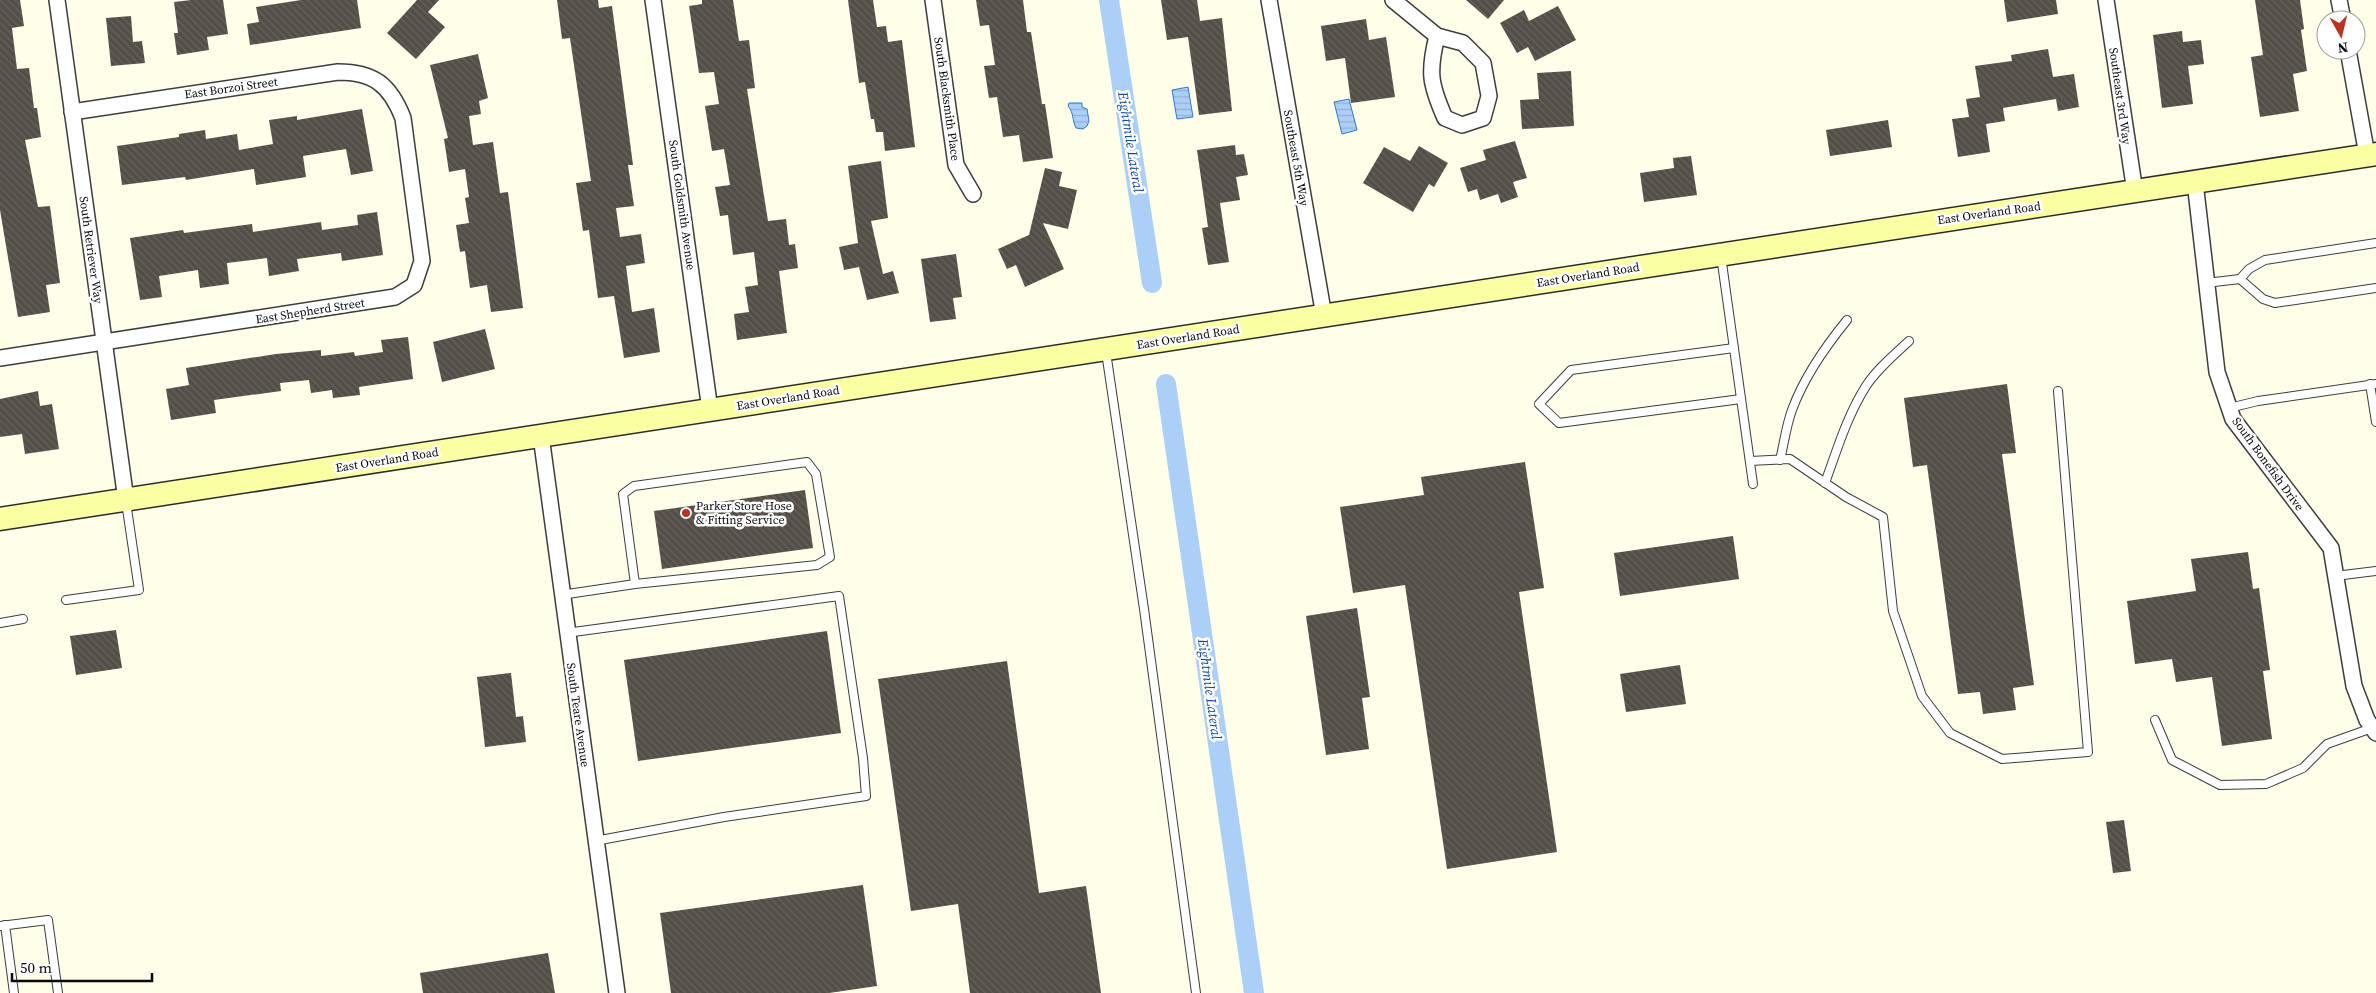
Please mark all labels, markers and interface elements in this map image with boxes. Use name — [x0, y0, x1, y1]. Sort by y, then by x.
north arrow — [2316, 10, 2366, 60]
street label: South Blacksmith Place — [930, 36, 964, 162]
text: N — [2336, 37, 2349, 58]
street label: Southeast 3rd Way — [2105, 46, 2135, 146]
street label: East Borzoi Street — [183, 74, 279, 102]
water label: Eightmile Lateral — [1113, 89, 1149, 194]
street label: Southeast 5th Way — [1280, 109, 1312, 208]
street label: South Goldsmith Avenue — [665, 139, 699, 271]
street label: South Retriever Way — [76, 195, 107, 306]
street label: East Overland Road — [1936, 198, 2042, 228]
street label: East Overland Road — [1535, 259, 1641, 291]
street label: East Shepherd Street — [254, 294, 366, 328]
street label: East Overland Road — [1135, 321, 1241, 353]
street label: East Overland Road — [735, 382, 841, 414]
street label: South Bonefish Drive — [2229, 414, 2307, 514]
street label: East Overland Road — [334, 444, 440, 476]
place label: Parker Store Hose & Fitting Service — [696, 498, 792, 528]
marker: Parker Store Hose & Fitting Service — [680, 507, 692, 519]
water label: Eightmile Lateral — [1193, 636, 1227, 741]
street label: South Teare Avenue — [563, 662, 593, 768]
scale bar — [12, 950, 152, 982]
text: 50 m — [20, 957, 52, 978]

